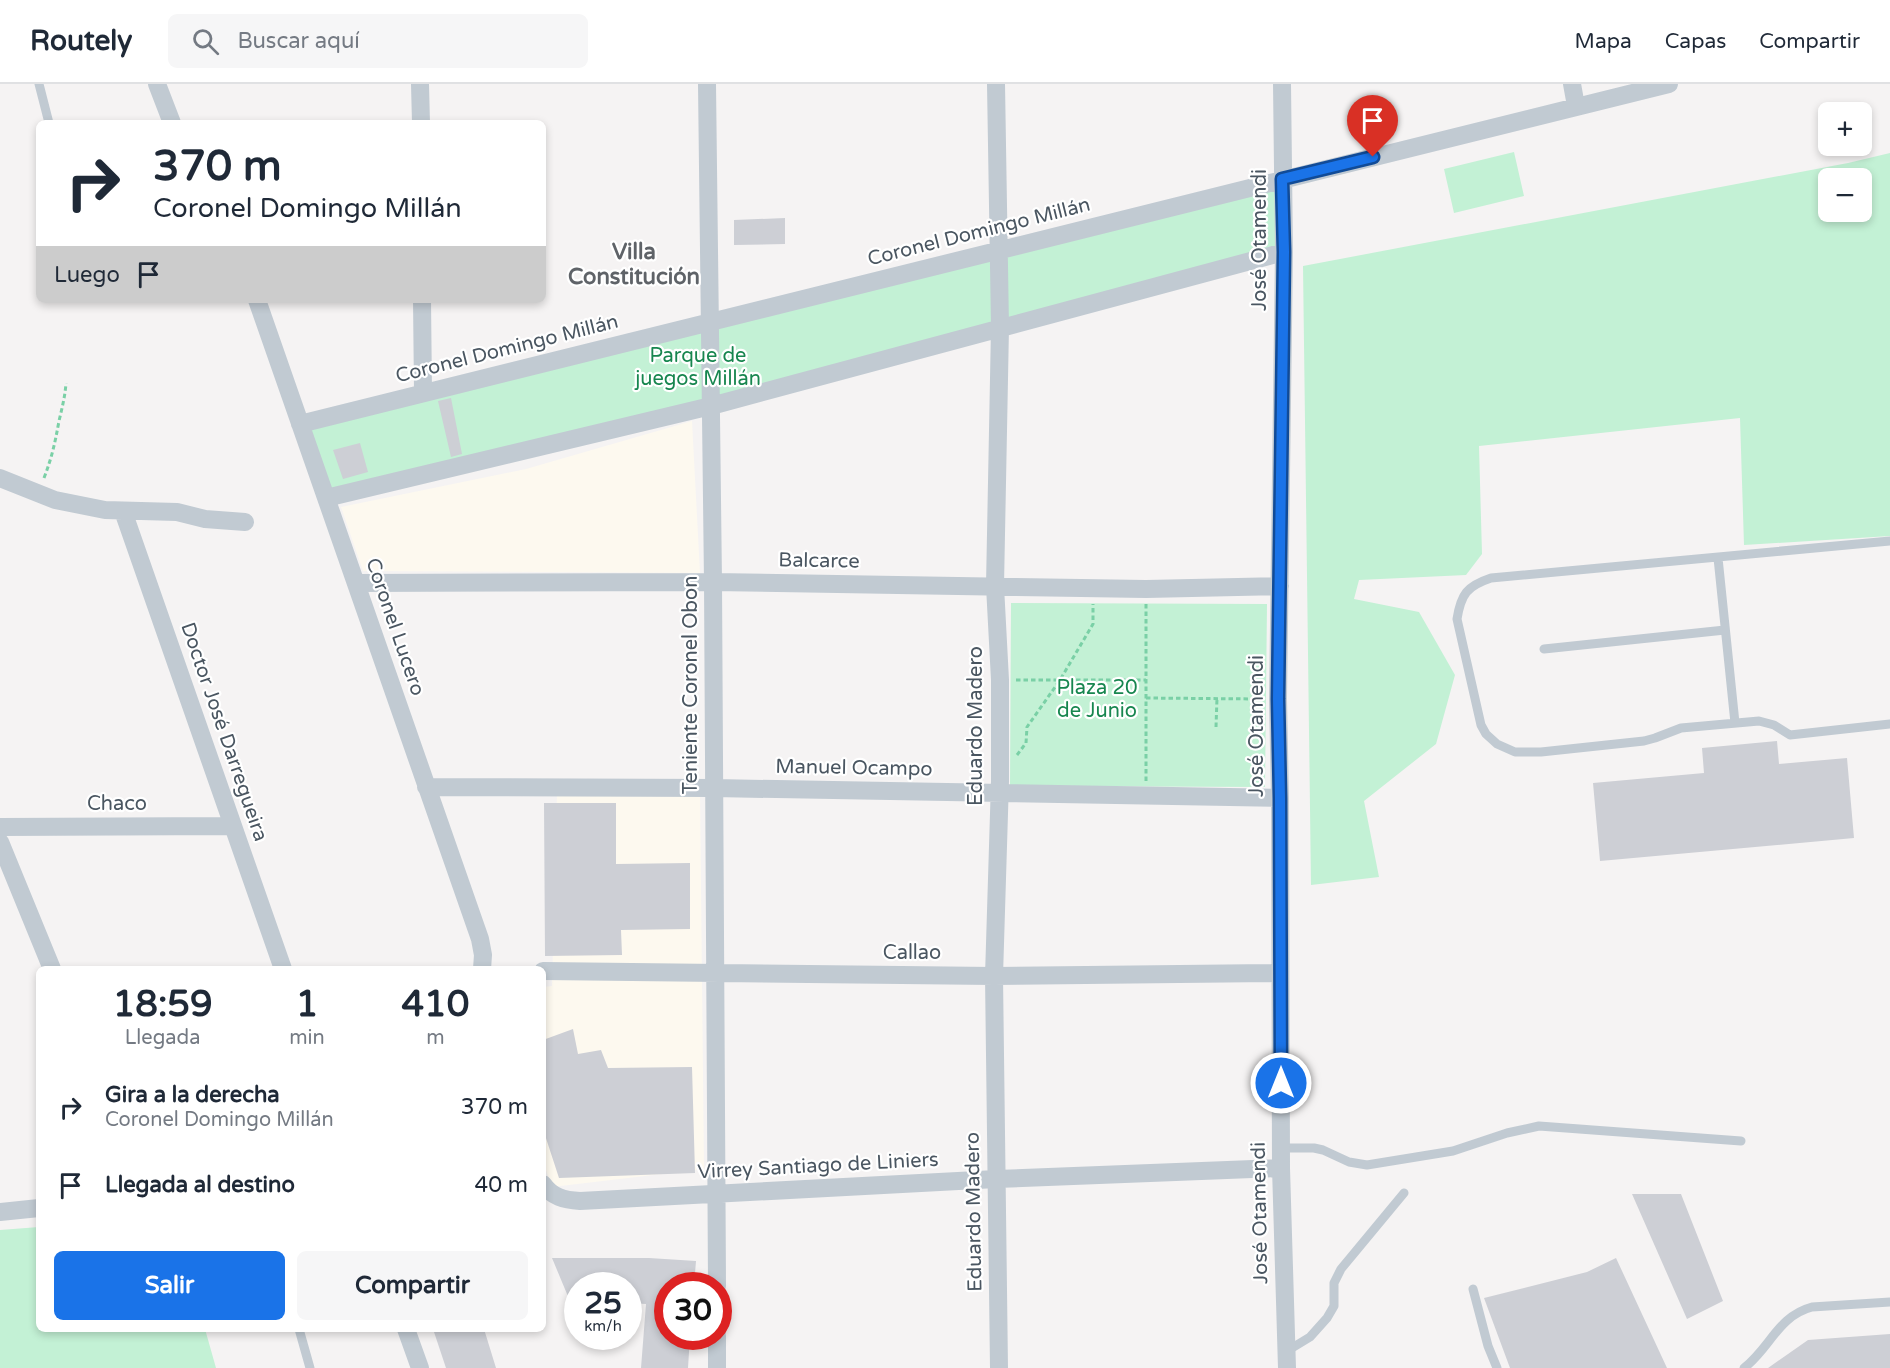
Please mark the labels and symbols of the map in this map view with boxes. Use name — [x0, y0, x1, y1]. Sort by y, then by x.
pin — [1347, 95, 1398, 157]
street label: José Otamendi — [1248, 169, 1272, 311]
street label: Coronel Domingo Millán — [865, 193, 1093, 271]
district label: Villa Constitución — [568, 239, 700, 290]
street label: Coronel Domingo Millán — [393, 310, 621, 388]
park label: Parque de juegos Millán — [634, 344, 761, 391]
street label: Balcarce — [778, 548, 860, 574]
street label: Coronel Lucero — [360, 555, 430, 699]
street label: Teniente Coronel Obon — [679, 576, 703, 794]
street label: Doctor José Darregueira — [175, 619, 273, 845]
street label: Eduardo Madero — [964, 646, 988, 806]
street label: José Otamendi — [1245, 655, 1269, 797]
park label: Plaza 20 de Junio — [1056, 676, 1138, 723]
street label: Manuel Ocampo — [775, 755, 933, 781]
street label: Chaco — [87, 792, 147, 816]
street label: Callao — [883, 941, 941, 965]
position arrow — [1249, 1051, 1313, 1115]
street label: Eduardo Madero — [961, 1132, 987, 1292]
street label: José Otamendi — [1247, 1142, 1273, 1284]
street label: Virrey Santiago de Liniers — [697, 1148, 939, 1184]
speed limit sign: 30 — [654, 1272, 732, 1350]

